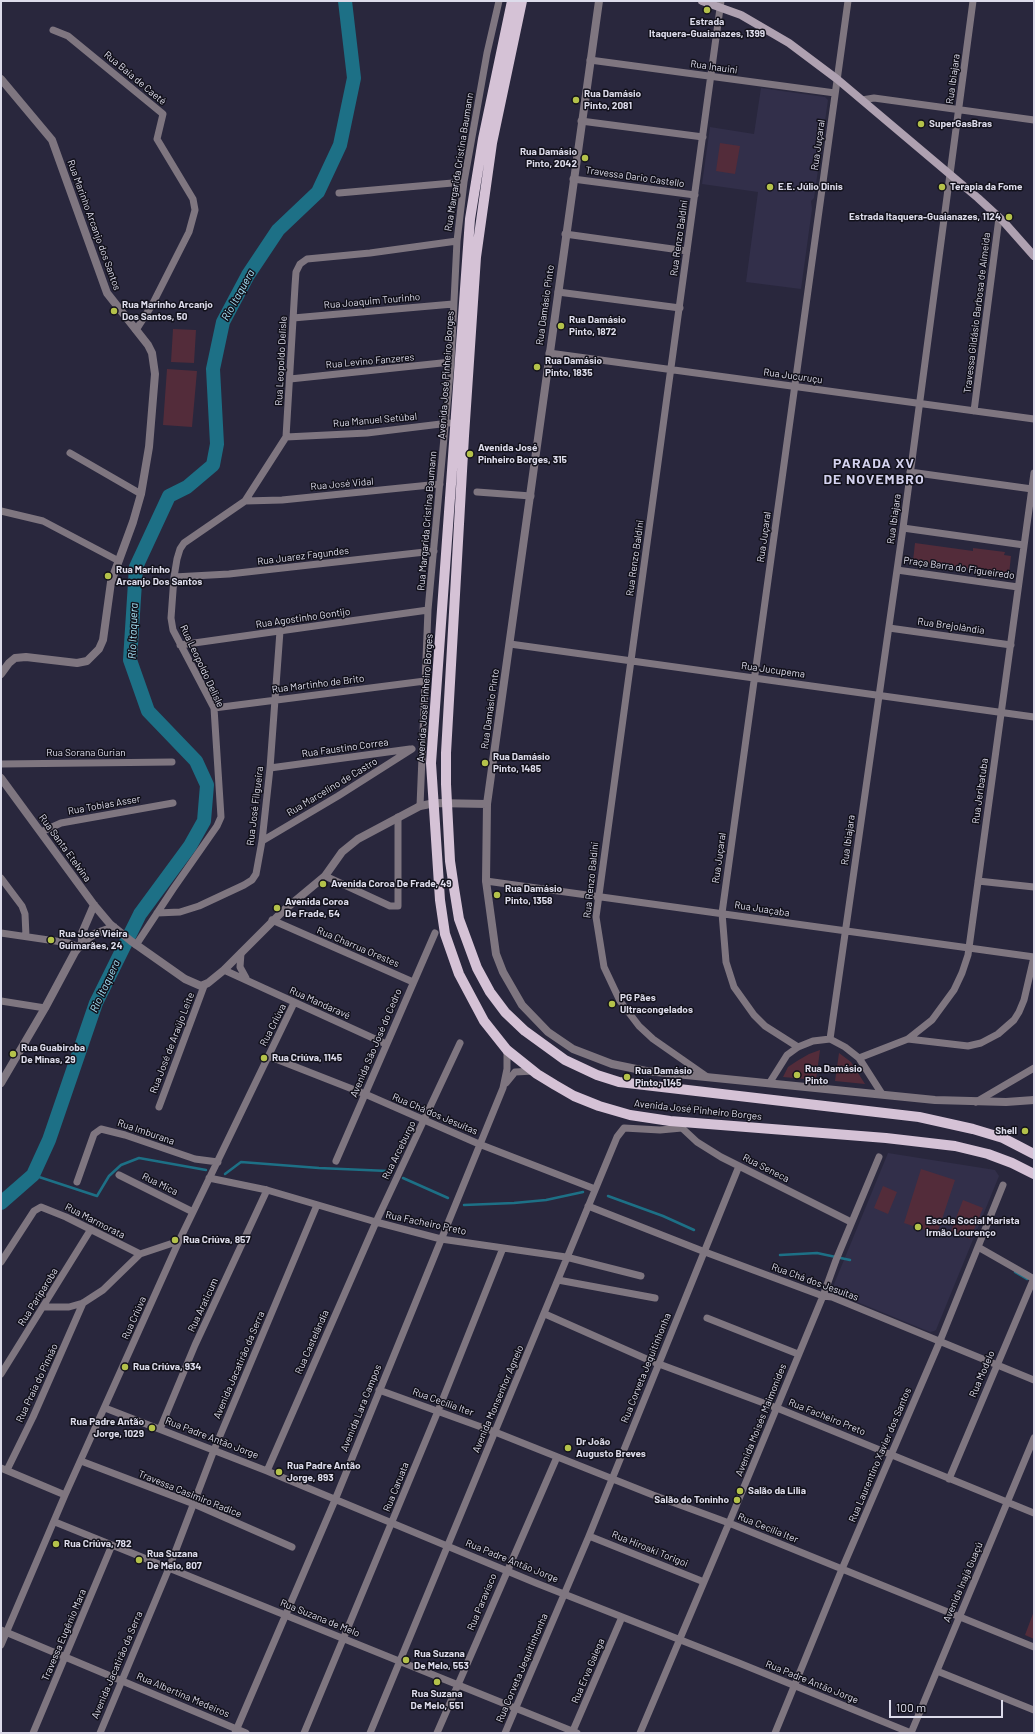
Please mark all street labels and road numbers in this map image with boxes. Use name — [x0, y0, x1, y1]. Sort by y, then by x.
street label: Rua Baia de Caeté — [101, 48, 169, 108]
street label: Rua Ibiajara — [944, 53, 962, 105]
street label: Rua Inauini — [690, 58, 738, 76]
street label: Rua Margarida Cristina Baumann — [442, 92, 476, 232]
street label: Rua Juçaral — [809, 119, 827, 171]
street label: Rua Marinho Arcanjo dos Santos — [65, 158, 123, 292]
street label: Travessa Dario Castello — [585, 164, 685, 190]
street label: Rua Renzo Baldini — [668, 199, 690, 277]
street label: Travessa Gildásio Barbosa de Almeida — [961, 232, 993, 394]
street label: Rua Damásio Pinto — [533, 264, 557, 346]
street label: Rua Joaquim Tourinho — [323, 291, 421, 311]
street label: Avenida José Pinheiro Borges — [436, 311, 456, 439]
street label: Rua Leopoldo Delisle — [273, 316, 289, 406]
street label: Rua Levino Fanzeres — [325, 351, 415, 371]
street label: Rua Jucuruçu — [763, 366, 823, 386]
street label: Rua Manuel Setúbal — [333, 410, 417, 430]
street label: Rua Margarida Cristina Baumann — [415, 451, 439, 591]
street label: Rua José Vidal — [310, 475, 374, 493]
street label: Rua Ibiajara — [885, 493, 903, 545]
street label: Rua Juçaral — [755, 511, 773, 563]
street label: Rua Renzo Baldini — [624, 519, 646, 597]
street label: Rua Juarez Fagundes — [257, 544, 349, 568]
street label: Praça Barra do Figueiredo — [903, 554, 1015, 582]
street label: Rua Agostinho Gontijo — [255, 605, 351, 631]
street label: Rua Brejolândia — [917, 615, 985, 637]
street label: Rua Leopoldo Delisle — [178, 623, 226, 709]
street label: Avenida José Pinheiro Borges — [415, 634, 435, 762]
street label: Rua Jucupema — [740, 660, 806, 680]
street label: Rua Damásio Pinto — [478, 668, 502, 750]
street label: Rua Martinho de Brito — [271, 672, 365, 696]
street label: Rua Faustino Correa — [301, 736, 389, 760]
street label: Rua Sorana Gurian — [46, 747, 126, 759]
street label: Rua Marcelino de Castro — [284, 755, 380, 819]
street label: Rua Jeribatuba — [969, 757, 991, 825]
street label: Rua José Filgueira — [244, 766, 266, 846]
street label: Rua Tobias Asser — [67, 793, 141, 817]
street label: Rua Santa Etelvina — [36, 812, 94, 884]
street label: Rua Ibiajara — [839, 814, 857, 866]
street label: Rua Juçaral — [710, 832, 728, 884]
street label: Rua Renzo Baldini — [581, 841, 601, 919]
street label: Rua Juaçaba — [734, 899, 790, 919]
street label: Rua Charrua Orestes — [315, 924, 401, 970]
street label: Rua Mandaravé — [288, 984, 352, 1022]
street label: Avenida São José do Cedro — [348, 987, 404, 1099]
street label: Rua José de Araújo Leite — [147, 991, 197, 1095]
street label: Rua Criúva — [257, 1002, 289, 1048]
street label: Rua Chá dos Jesuítas — [390, 1091, 480, 1137]
street label: Avenida José Pinheiro Borges — [634, 1097, 762, 1123]
street label: Rua Imburana — [116, 1117, 176, 1147]
street label: Rua Arceburgo — [380, 1119, 418, 1181]
street label: Rua Seneca — [741, 1151, 791, 1185]
street label: Rua Mica — [140, 1170, 180, 1198]
street label: Rua Marmorata — [63, 1201, 127, 1241]
street label: Rua Facheiro Preto — [385, 1209, 467, 1237]
street label: Rua Chá dos Jesuítas — [770, 1261, 860, 1303]
street label: Rua Pariparoba — [15, 1266, 61, 1328]
street label: Rua Araticum — [185, 1276, 221, 1334]
street label: Rua Criúva — [119, 1295, 149, 1341]
street label: Rua Castelândia — [292, 1308, 332, 1376]
street label: Avenida Jacatirão da Serra — [211, 1309, 267, 1421]
street label: Rua Corveta Jequitinhonha — [618, 1311, 674, 1425]
street label: Rua Praia do Pinhão — [13, 1342, 61, 1424]
street label: Avenida Monsenhor Agnelo — [470, 1343, 526, 1455]
street label: Rua Modelo — [967, 1349, 997, 1399]
street label: Avenida Moisés Maimonides — [733, 1362, 789, 1478]
street label: Avenida Lara Campos — [338, 1363, 384, 1453]
street label: Rua Cecília Iter — [411, 1385, 475, 1419]
street label: Rua Laurentino Xavier dos Santos — [846, 1386, 914, 1524]
street label: Rua Facheiro Preto — [787, 1396, 867, 1438]
street label: Rua Padre Antão Jorge — [164, 1415, 260, 1461]
street label: Rua Caruata — [381, 1460, 411, 1514]
street label: Travessa Casimiro Radice — [137, 1468, 243, 1520]
street label: Rua Cecília Iter — [736, 1510, 800, 1546]
street label: Rua Hiroaki Torigoi — [610, 1528, 690, 1570]
street label: Rua Padre Antão Jorge — [464, 1537, 560, 1585]
street label: Avenida Inajá Guaçú — [941, 1540, 985, 1624]
street label: Rua Paravisco — [465, 1572, 499, 1632]
street label: Travessa Eugênio Mara — [39, 1587, 89, 1683]
street label: Rua Suzana de Melo — [278, 1597, 362, 1639]
street label: Avenida Jacatirão da Serra — [89, 1609, 145, 1721]
street label: Rua Corveta Jequitinhonha — [494, 1612, 550, 1724]
street label: Rua Erva Galega — [569, 1637, 607, 1705]
street label: Rua Padre Antão Jorge — [764, 1658, 860, 1706]
street label: Rua Albertina Medeiros — [135, 1670, 231, 1720]

